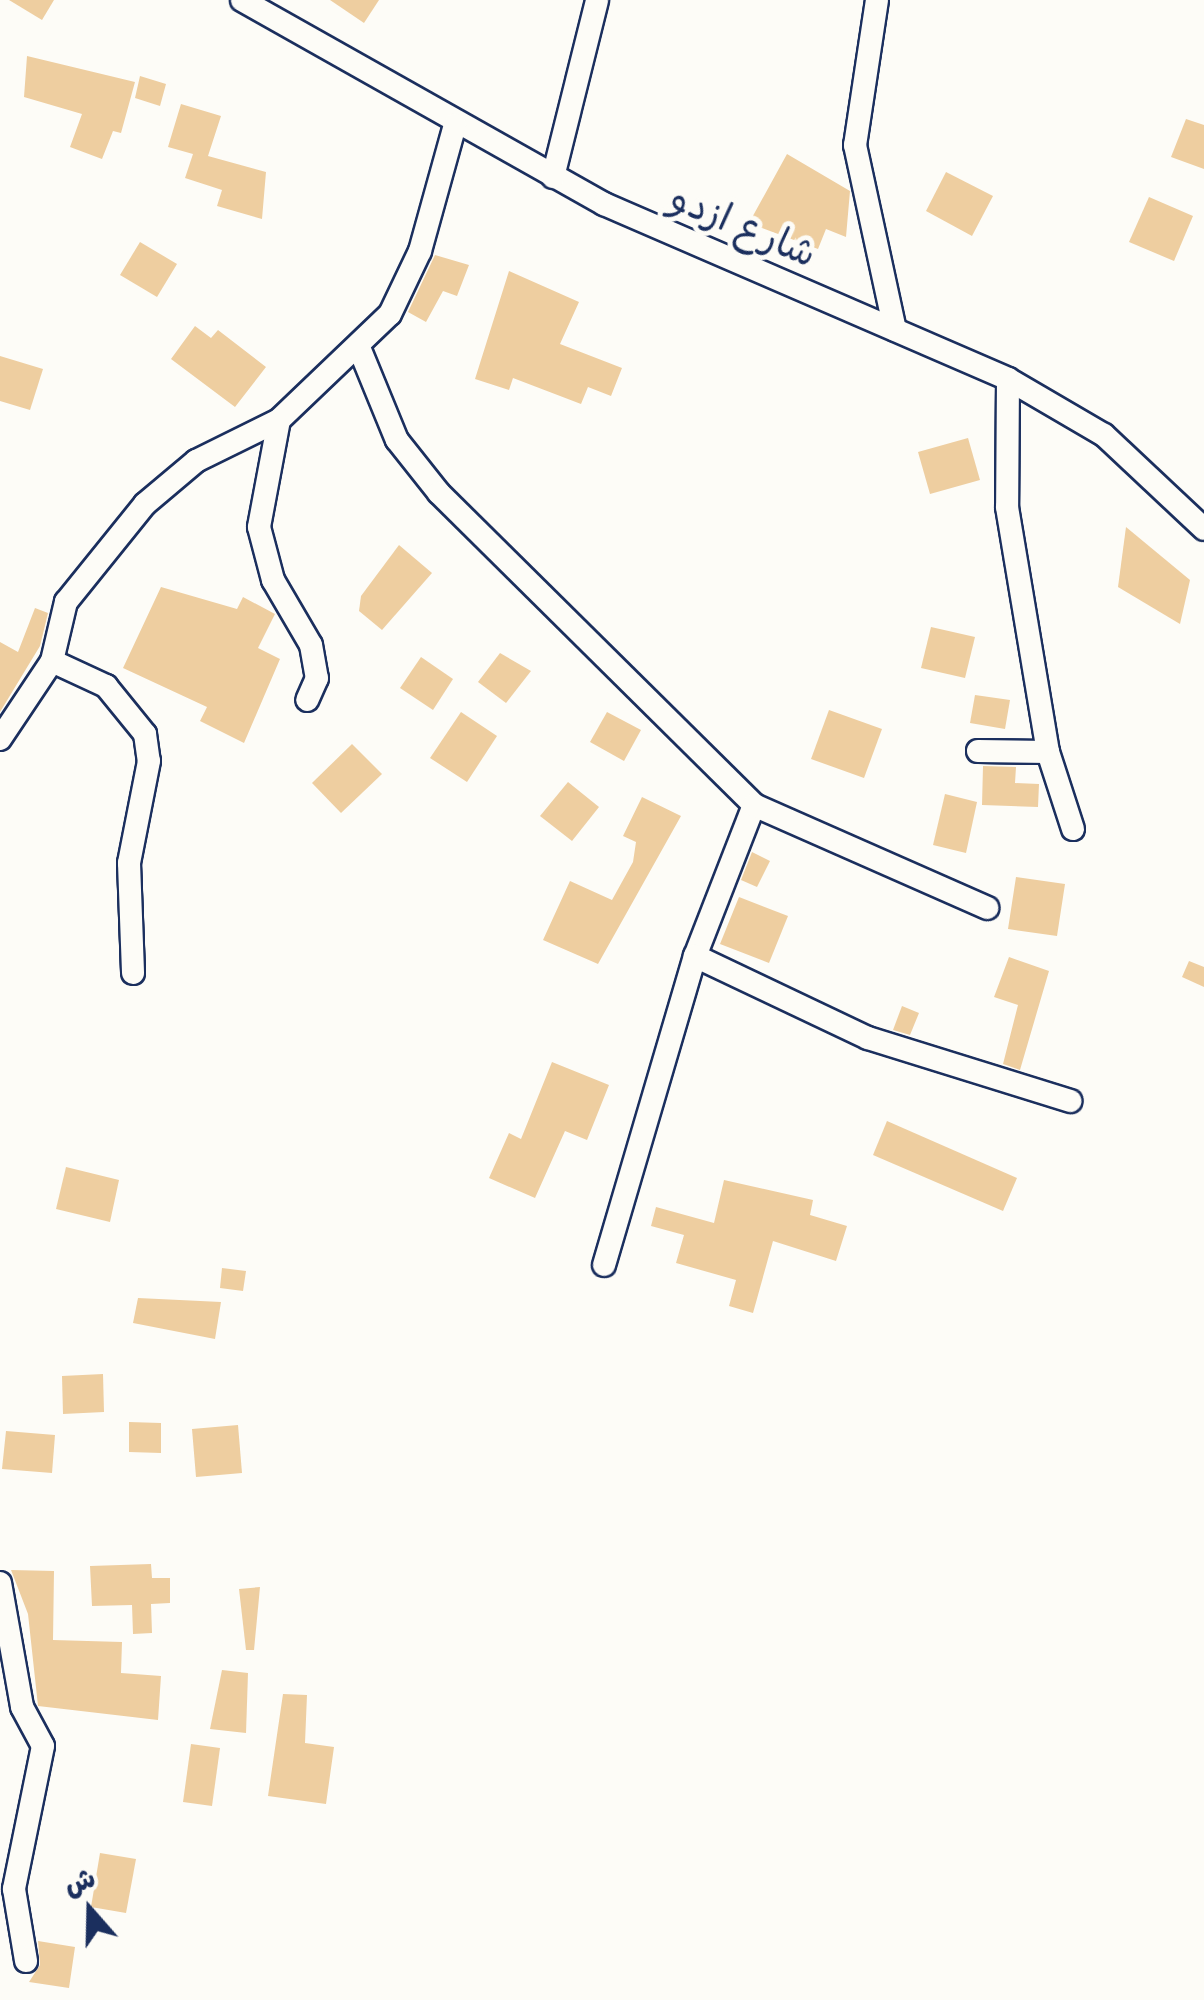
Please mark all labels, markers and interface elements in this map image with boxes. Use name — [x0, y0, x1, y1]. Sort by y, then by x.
street label: شارع ازدو — [663, 175, 823, 277]
text: ش — [57, 1853, 102, 1910]
north arrow — [40, 1860, 140, 1960]

